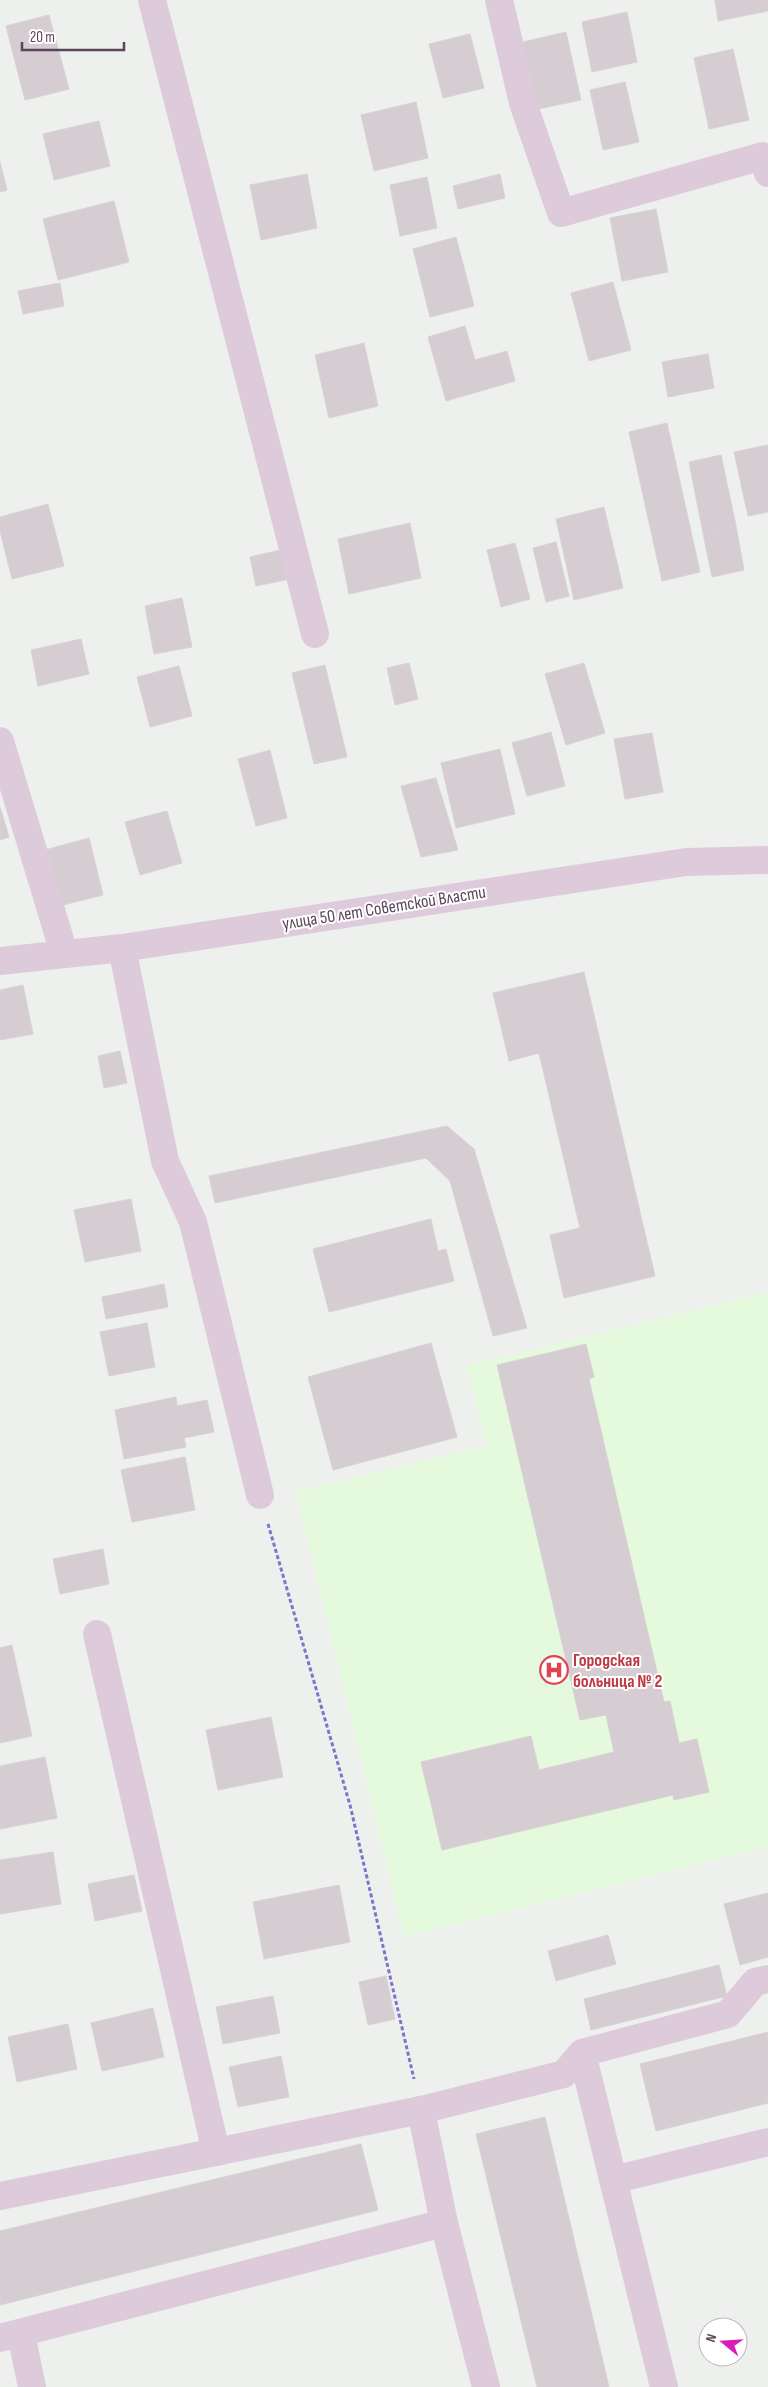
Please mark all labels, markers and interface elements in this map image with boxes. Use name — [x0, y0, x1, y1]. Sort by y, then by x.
scale bar — [22, 20, 125, 52]
text: 20 m — [30, 28, 55, 47]
street label: улица 50 лет Советской Власти — [281, 882, 487, 934]
place label: Городская больница № 2 — [573, 1650, 662, 1692]
hospital icon: Городская больница № 2 — [539, 1655, 569, 1685]
north arrow — [698, 2317, 748, 2367]
text: N — [702, 2332, 720, 2344]

